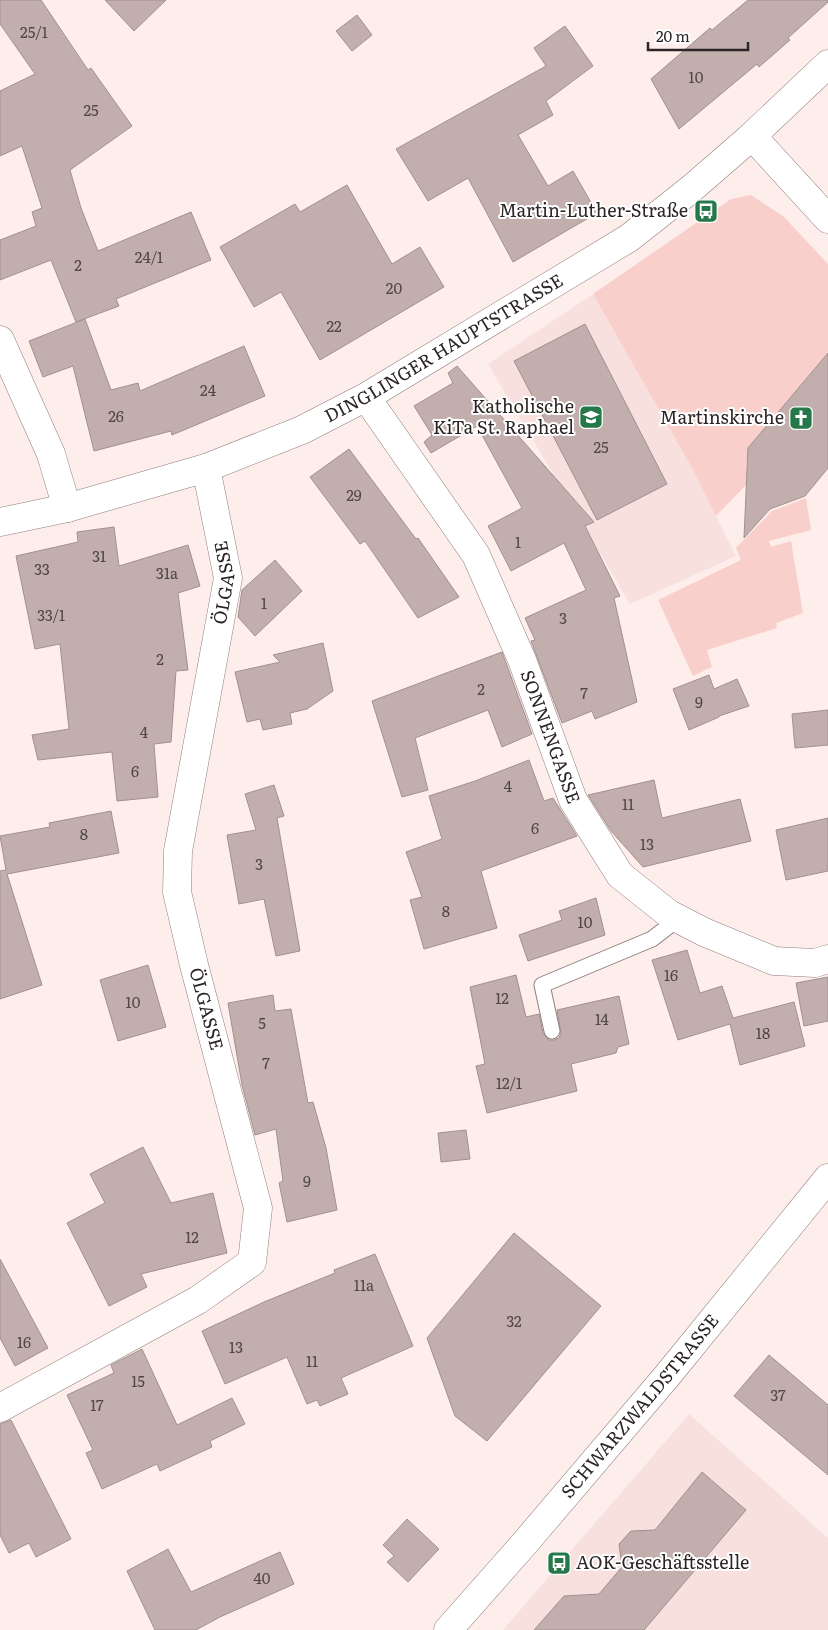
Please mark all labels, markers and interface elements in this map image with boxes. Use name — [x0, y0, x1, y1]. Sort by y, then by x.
house number: 25/1 — [20, 20, 48, 43]
scale bar — [648, 20, 748, 52]
text: 20 m — [656, 24, 690, 47]
house number: 10 — [689, 65, 704, 88]
house number: 25 — [83, 98, 99, 121]
place label: Martin-Luther-Straße — [499, 196, 688, 223]
bus stop icon: Martin-Luther-Straße — [693, 198, 719, 224]
house number: 24/1 — [135, 245, 163, 268]
house number: 2 — [74, 253, 82, 276]
street label: DINGLINGER HAUPTSTRASSE — [319, 266, 568, 428]
house number: 20 — [386, 276, 402, 299]
house number: 22 — [326, 314, 342, 337]
house number: 24 — [200, 378, 216, 401]
place label: Katholische KiTa St. Raphael — [433, 392, 574, 440]
place label: Martinskirche — [660, 403, 784, 430]
house number: 26 — [108, 404, 124, 427]
school or university icon: Katholische KiTa St. Raphael — [578, 404, 604, 430]
church icon: Martinskirche — [788, 405, 814, 431]
house number: 25 — [593, 435, 609, 458]
house number: 29 — [346, 483, 362, 506]
house number: 1 — [515, 530, 521, 553]
street label: ÖLGASSE — [205, 539, 241, 626]
house number: 31 — [92, 544, 106, 567]
house number: 33 — [34, 557, 50, 580]
house number: 31a — [156, 561, 179, 584]
house number: 1 — [261, 591, 267, 614]
house number: 33/1 — [37, 603, 65, 626]
house number: 3 — [559, 606, 567, 629]
house number: 2 — [156, 647, 164, 670]
street label: SONNENGASSE — [515, 666, 588, 807]
house number: 2 — [477, 677, 485, 700]
house number: 7 — [580, 681, 588, 704]
house number: 9 — [695, 690, 703, 713]
house number: 4 — [140, 720, 148, 743]
house number: 6 — [131, 759, 139, 782]
house number: 4 — [504, 774, 512, 797]
house number: 11 — [622, 792, 634, 815]
house number: 6 — [531, 816, 539, 839]
house number: 8 — [80, 822, 88, 845]
house number: 13 — [640, 832, 654, 855]
house number: 3 — [255, 852, 263, 875]
house number: 8 — [442, 899, 450, 922]
house number: 10 — [578, 910, 593, 933]
house number: 16 — [664, 963, 678, 986]
street label: ÖLGASSE — [183, 964, 231, 1053]
house number: 12 — [495, 986, 509, 1009]
house number: 10 — [126, 990, 141, 1013]
house number: 14 — [595, 1007, 609, 1030]
house number: 5 — [258, 1011, 266, 1034]
house number: 18 — [756, 1021, 770, 1044]
house number: 7 — [262, 1051, 270, 1074]
house number: 12/1 — [496, 1071, 522, 1094]
house number: 9 — [303, 1169, 311, 1192]
house number: 12 — [185, 1225, 199, 1248]
house number: 11a — [354, 1273, 375, 1296]
street label: SCHWARZWALDSTRASSE — [554, 1307, 724, 1503]
house number: 32 — [506, 1309, 522, 1332]
house number: 16 — [17, 1330, 31, 1353]
house number: 13 — [229, 1335, 243, 1358]
house number: 11 — [306, 1349, 318, 1372]
house number: 15 — [131, 1369, 145, 1392]
house number: 37 — [770, 1383, 786, 1406]
house number: 17 — [90, 1393, 104, 1416]
place label: AOK-Geschäftsstelle — [576, 1548, 749, 1575]
bus stop icon: AOK-Geschäftsstelle — [546, 1550, 572, 1576]
house number: 40 — [254, 1566, 271, 1589]

